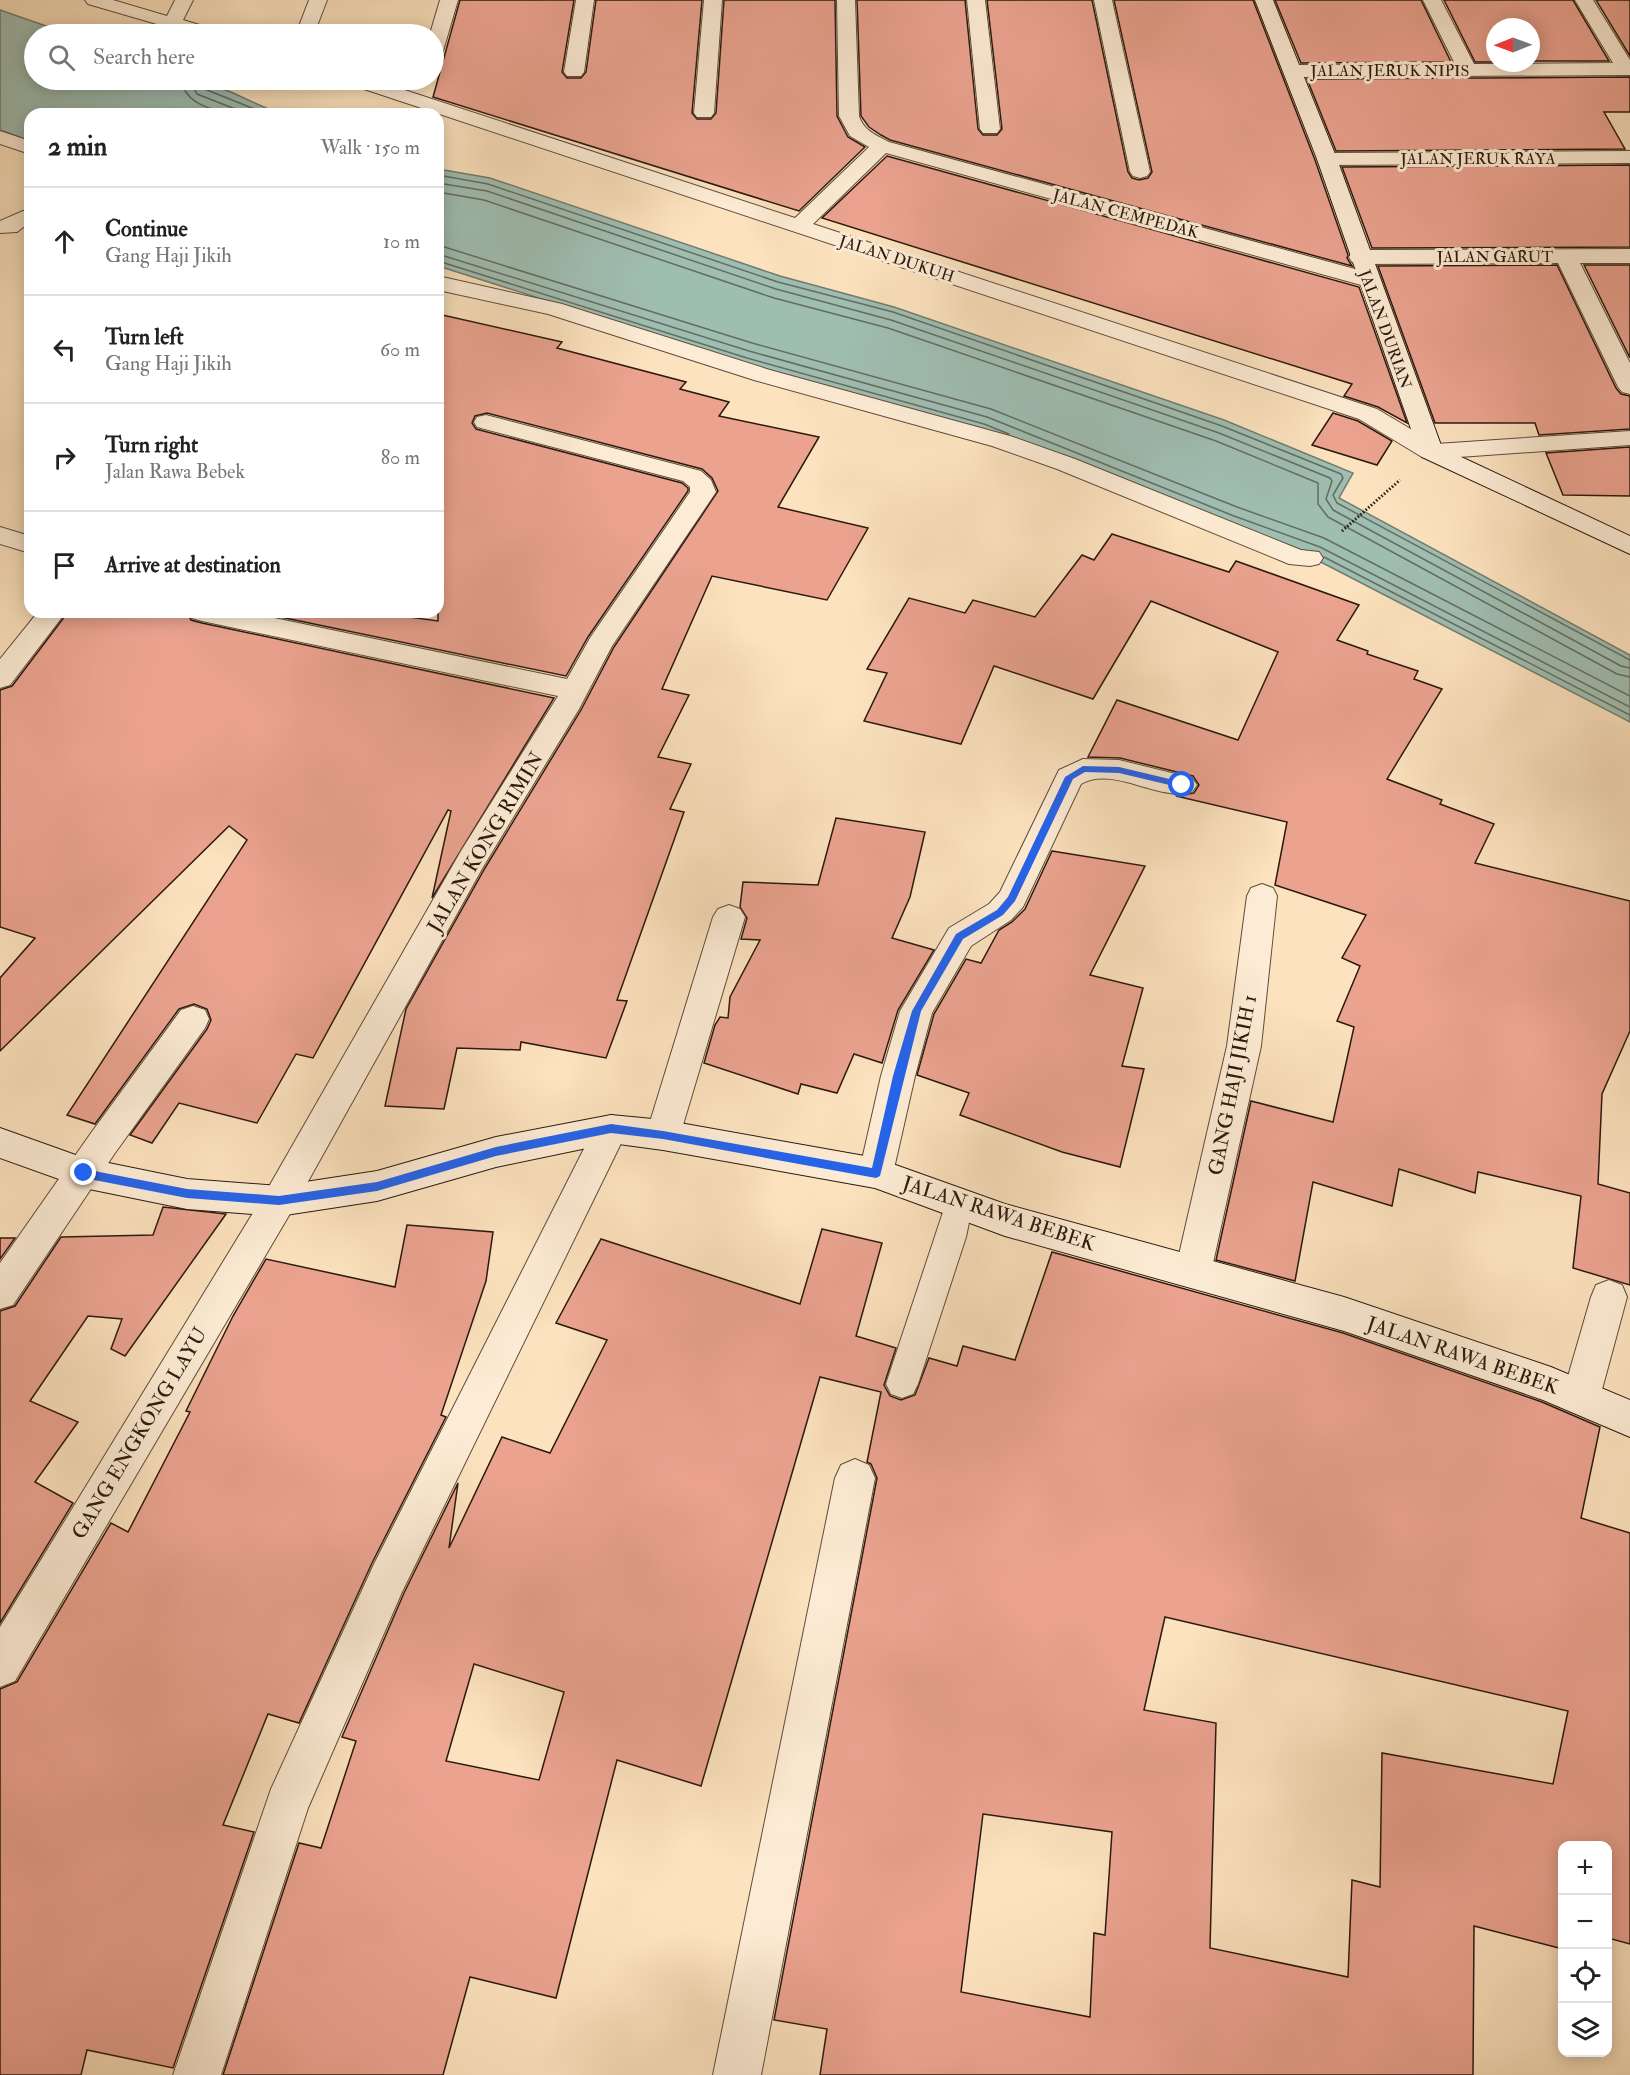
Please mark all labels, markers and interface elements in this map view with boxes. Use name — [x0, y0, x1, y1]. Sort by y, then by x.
north arrow — [1486, 18, 1540, 72]
search box — [24, 24, 444, 90]
icon: search — [45, 41, 78, 74]
text: Search here — [93, 43, 195, 71]
street label: JALAN JERUK NIPIS — [1310, 61, 1469, 82]
text: 2 min — [48, 131, 107, 163]
text: Walk · 150 m — [320, 135, 420, 160]
street label: JALAN JERUK RAYA — [1399, 149, 1556, 170]
street label: JALAN CEMPEDAK — [1049, 185, 1202, 244]
text: Continue — [105, 215, 188, 243]
icon: ahead — [48, 225, 81, 258]
text: 10 m — [383, 229, 420, 254]
street label: JALAN DUKUH — [835, 231, 957, 288]
text: Gang Haji Jikih — [105, 243, 232, 268]
street label: JALAN GARUT — [1436, 247, 1553, 268]
street label: JALAN DURIAN — [1353, 266, 1416, 393]
text: Turn left — [105, 323, 184, 351]
icon: left — [48, 333, 81, 366]
text: 60 m — [380, 337, 420, 362]
text: Gang Haji Jikih — [105, 351, 232, 376]
text: Turn right — [105, 431, 198, 459]
icon: right — [48, 441, 81, 474]
text: 80 m — [381, 445, 420, 470]
text: Jalan Rawa Bebek — [105, 459, 245, 484]
icon: arrive — [48, 549, 81, 582]
text: Arrive at destination — [105, 551, 281, 579]
street label: JALAN KONG RIMIN — [421, 747, 549, 938]
route start — [1168, 771, 1194, 797]
street label: GANG HAJI JIKIH 1 — [1203, 993, 1262, 1177]
route end — [70, 1159, 96, 1185]
street label: JALAN RAWA BEBEK — [898, 1170, 1099, 1257]
street label: JALAN RAWA BEBEK — [1363, 1311, 1563, 1400]
street label: GANG ENGKONG LAYU — [66, 1323, 213, 1544]
map controls — [1558, 1841, 1612, 2057]
button: + — [1558, 1841, 1612, 1895]
button: − — [1558, 1895, 1612, 1949]
button: locate — [1558, 1949, 1612, 2003]
button: layers — [1558, 2003, 1612, 2057]

